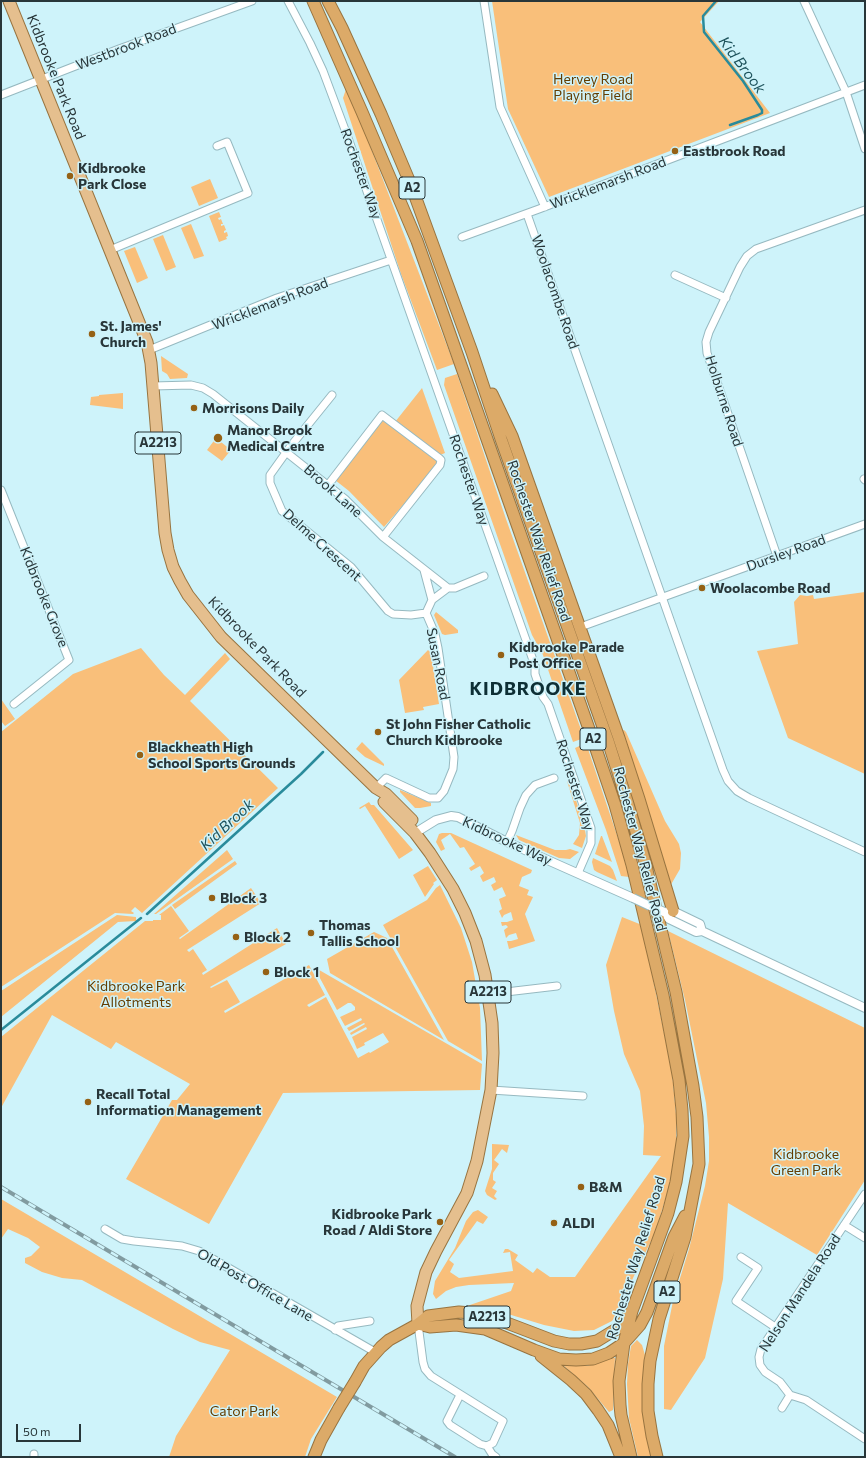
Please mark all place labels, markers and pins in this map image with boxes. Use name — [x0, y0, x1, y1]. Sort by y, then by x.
place label: Eastbrook Road — [683, 143, 785, 159]
marker: Eastbrook Road — [670, 146, 680, 156]
place label: Kidbrooke Park Close — [78, 160, 146, 192]
marker: Kidbrooke Park Close — [65, 171, 75, 181]
place label: St. James' Church — [100, 318, 162, 350]
marker: St. James' Church — [87, 329, 97, 339]
place label: Morrisons Daily — [202, 400, 304, 416]
marker: Morrisons Daily — [189, 403, 199, 413]
place label: Manor Brook Medical Centre — [227, 422, 324, 454]
marker: Manor Brook Medical Centre — [212, 432, 224, 444]
place label: Woolacombe Road — [710, 580, 830, 596]
marker: Woolacombe Road — [697, 583, 707, 593]
place label: Kidbrooke Parade Post Office — [509, 639, 624, 672]
marker: Kidbrooke Parade Post Office — [496, 650, 506, 660]
place label: St John Fisher Catholic Church Kidbrooke — [386, 716, 531, 748]
marker: St John Fisher Catholic Church Kidbrooke — [373, 727, 383, 737]
place label: Blackheath High School Sports Grounds — [148, 739, 295, 772]
marker: Blackheath High School Sports Grounds — [135, 750, 145, 760]
place label: Block 3 — [220, 890, 267, 906]
marker: Block 3 — [207, 893, 217, 903]
place label: Thomas Tallis School — [319, 917, 399, 950]
marker: Thomas Tallis School — [306, 928, 316, 938]
place label: Block 2 — [244, 929, 291, 945]
marker: Block 2 — [231, 932, 241, 942]
place label: Block 1 — [274, 964, 319, 980]
marker: Block 1 — [261, 967, 271, 977]
place label: Recall Total Information Management — [96, 1086, 261, 1118]
marker: Recall Total Information Management — [83, 1097, 93, 1107]
place label: B&M — [589, 1179, 622, 1195]
marker: B&M — [576, 1182, 586, 1192]
place label: Kidbrooke Park Road / Aldi Store — [323, 1206, 432, 1238]
place label: ALDI — [562, 1215, 595, 1231]
marker: Kidbrooke Park Road / Aldi Store — [435, 1217, 445, 1227]
marker: ALDI — [549, 1218, 559, 1228]

